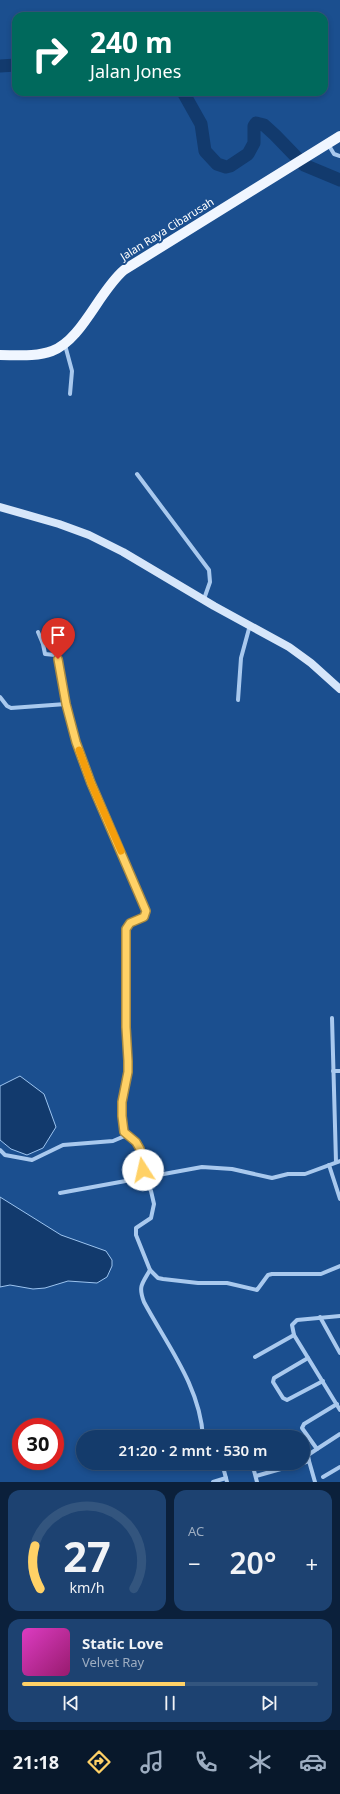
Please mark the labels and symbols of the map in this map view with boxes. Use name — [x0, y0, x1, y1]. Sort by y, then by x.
street label: Jalan Raya Cibarusah — [116, 194, 216, 264]
pin — [41, 618, 75, 659]
position arrow — [122, 1149, 164, 1191]
speed limit sign: 30 — [12, 1418, 64, 1470]

